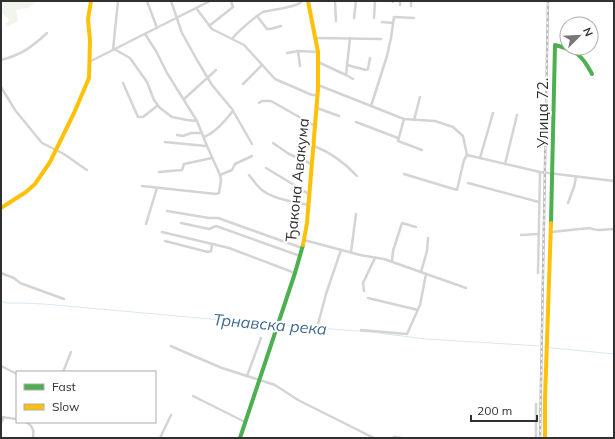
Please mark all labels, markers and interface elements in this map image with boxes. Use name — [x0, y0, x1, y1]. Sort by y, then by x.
north arrow — [559, 16, 599, 56]
text: N — [580, 25, 596, 39]
street label: Улица 72. — [533, 78, 552, 149]
street label: Ђакона Авакума — [281, 117, 313, 243]
water label: Трнавска река — [212, 309, 328, 339]
legend — [16, 371, 156, 423]
text: Fast — [52, 379, 76, 394]
scale bar — [471, 397, 537, 423]
text: Slow — [52, 399, 80, 414]
text: 200 m — [477, 403, 512, 418]

